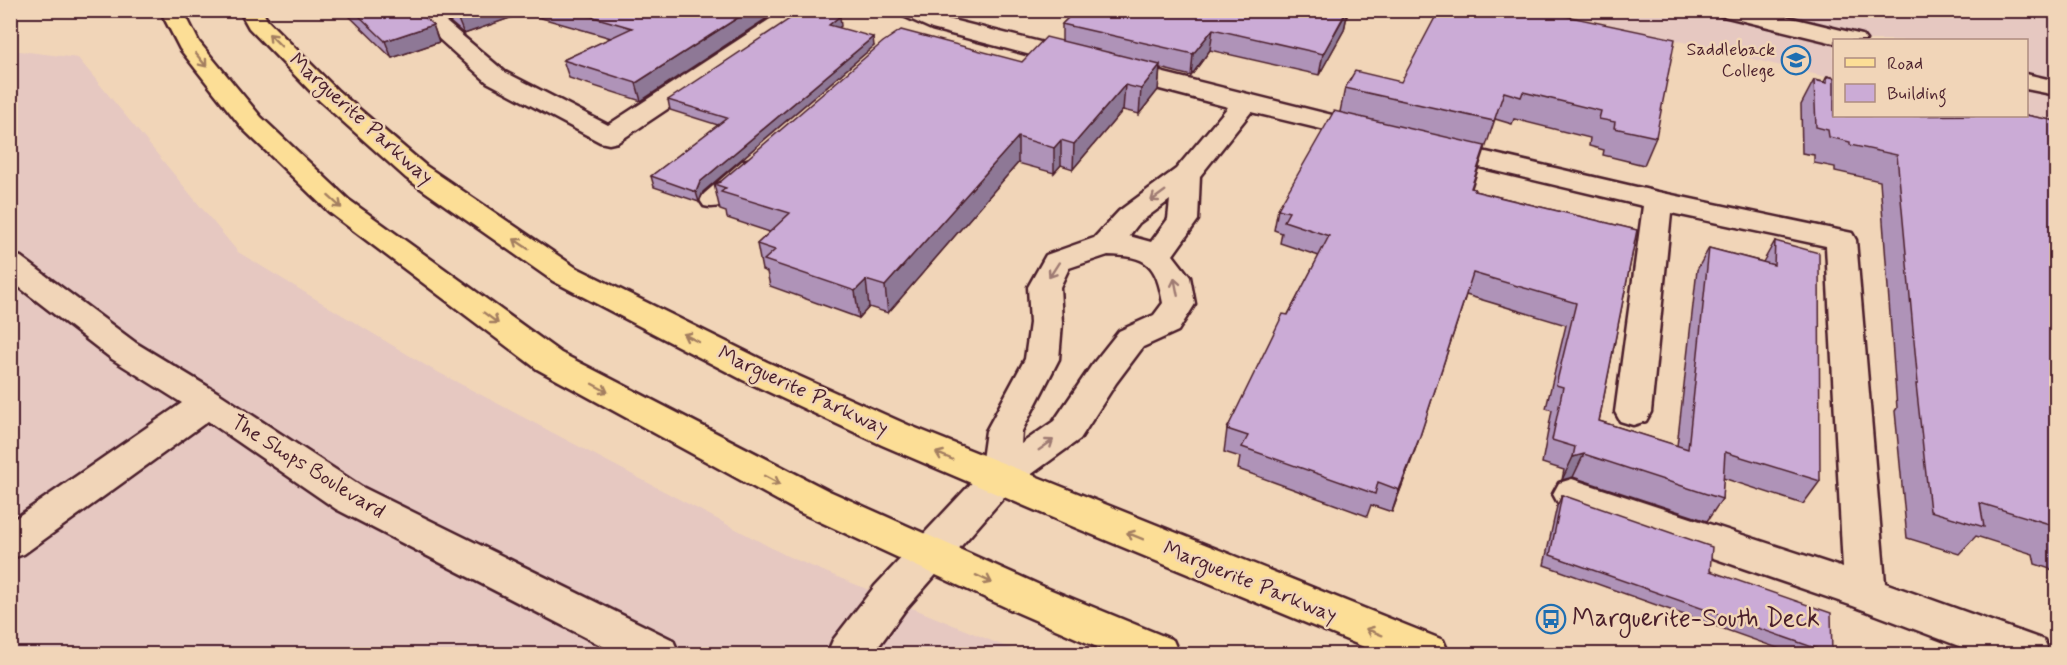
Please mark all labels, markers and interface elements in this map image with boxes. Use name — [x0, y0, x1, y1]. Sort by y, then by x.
one-way arrow — [267, 33, 282, 47]
place label: Saddleback College — [1687, 38, 1775, 83]
legend — [1833, 39, 2028, 117]
school or university icon: Saddleback College — [1780, 44, 1812, 76]
street label: Marguerite Parkway — [282, 47, 439, 192]
one-way arrow — [195, 52, 208, 68]
text: Road — [1887, 52, 1923, 76]
text: Building — [1887, 82, 1947, 108]
one-way arrow — [1150, 190, 1166, 202]
one-way arrow — [327, 195, 342, 209]
one-way arrow — [513, 238, 530, 250]
one-way arrow — [1048, 261, 1060, 277]
one-way arrow — [1170, 278, 1181, 298]
one-way arrow — [483, 312, 499, 325]
one-way arrow — [683, 332, 701, 343]
street label: Marguerite Parkway — [713, 339, 893, 444]
one-way arrow — [591, 382, 608, 394]
street label: The Shops Boulevard — [226, 408, 390, 526]
one-way arrow — [1038, 439, 1054, 451]
one-way arrow — [936, 450, 954, 461]
one-way arrow — [763, 475, 781, 486]
one-way arrow — [1126, 530, 1145, 541]
street label: Marguerite Parkway — [1159, 534, 1341, 631]
one-way arrow — [975, 573, 993, 585]
place label: Marguerite-South Deck — [1572, 602, 1820, 638]
bus stop icon: Marguerite-South Deck — [1535, 603, 1567, 635]
one-way arrow — [1366, 626, 1384, 637]

